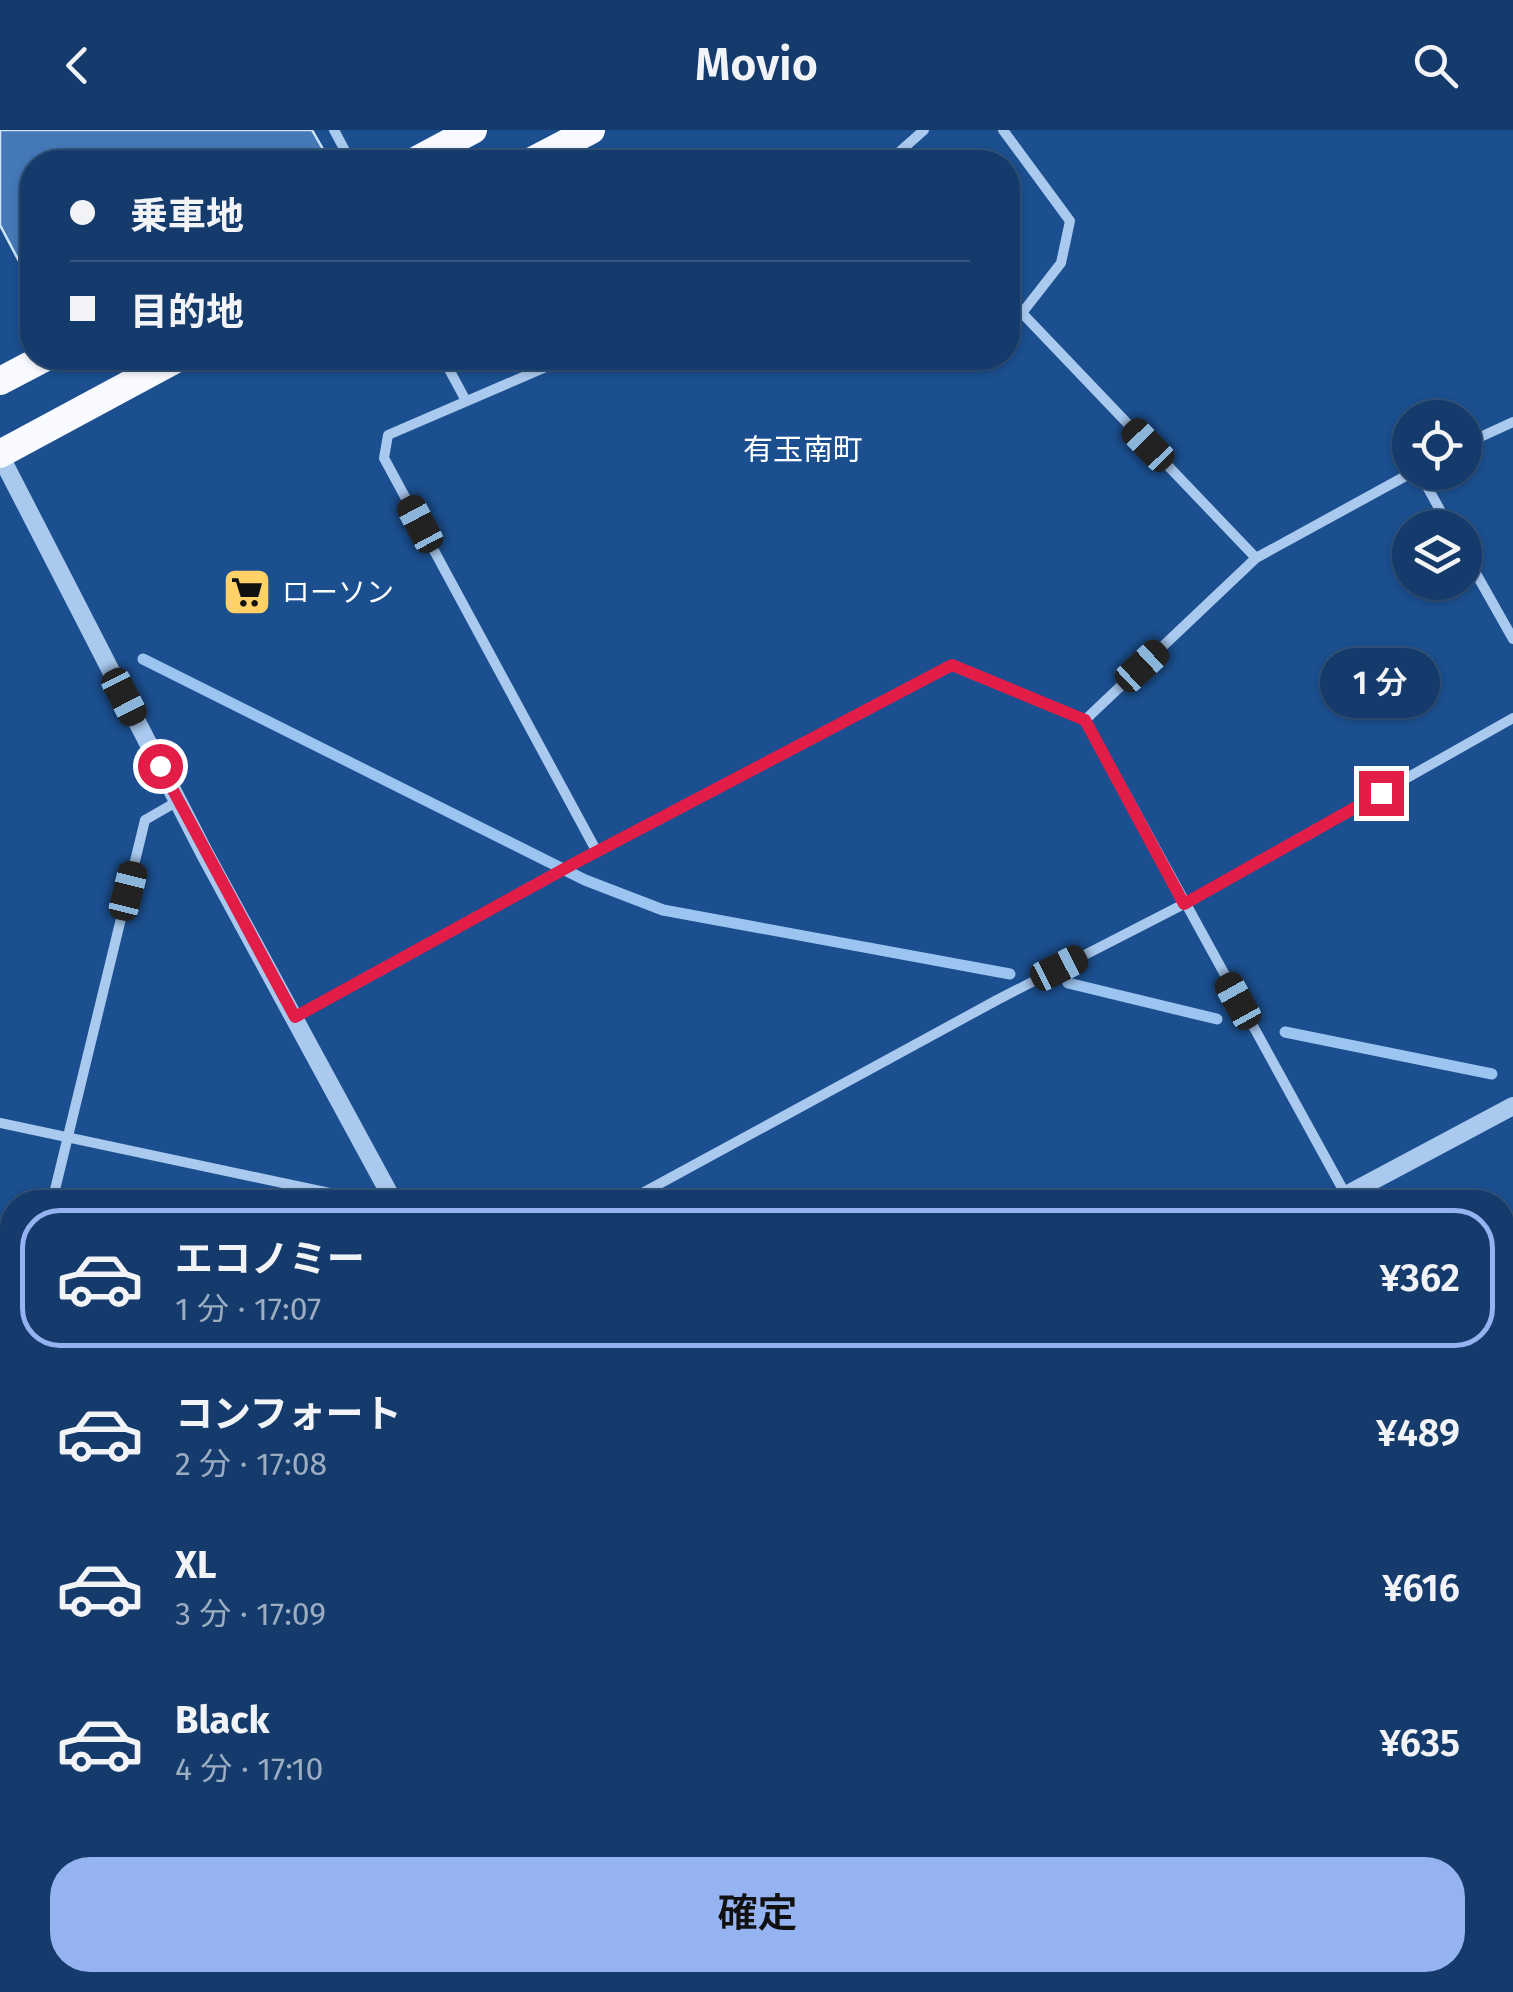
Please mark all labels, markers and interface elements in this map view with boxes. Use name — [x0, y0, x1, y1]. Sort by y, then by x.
icon: back — [50, 38, 105, 93]
text: Movio — [695, 38, 818, 92]
icon: search — [1408, 38, 1463, 93]
text: 乗車地 — [130, 193, 244, 239]
text: 目的地 — [130, 289, 244, 335]
map controls — [1392, 400, 1482, 600]
button: locate — [1392, 400, 1482, 490]
car — [1116, 413, 1180, 477]
district label: 有玉南町 — [743, 432, 863, 468]
car — [393, 490, 447, 558]
button: layers — [1392, 510, 1482, 600]
supermarket icon: ローソン — [221, 566, 273, 618]
place label: ローソン — [282, 576, 394, 609]
car — [1110, 635, 1174, 697]
callout: 1 分 — [1321, 648, 1441, 718]
car — [97, 663, 151, 731]
text: 1 分 — [1353, 664, 1407, 702]
route start — [138, 744, 183, 789]
route end — [1359, 771, 1404, 816]
car — [106, 858, 150, 924]
car — [1025, 941, 1093, 995]
car — [1210, 967, 1266, 1035]
icon: car — [55, 1233, 145, 1323]
text: エコノミー — [175, 1236, 365, 1282]
text: ¥362 — [1380, 1255, 1460, 1301]
text: 1 分 · 17:07 — [175, 1290, 321, 1328]
icon: car — [55, 1388, 145, 1478]
text: コンフォート — [175, 1391, 402, 1437]
text: ¥489 — [1376, 1410, 1460, 1456]
text: 2 分 · 17:08 — [175, 1445, 327, 1483]
text: XL — [175, 1542, 217, 1588]
icon: car — [55, 1543, 145, 1633]
text: ¥616 — [1382, 1565, 1460, 1611]
text: 3 分 · 17:09 — [175, 1595, 326, 1633]
text: Black — [175, 1697, 270, 1743]
icon: car — [55, 1698, 145, 1788]
text: ¥635 — [1379, 1720, 1460, 1766]
text: 4 分 · 17:10 — [175, 1750, 323, 1788]
button: 確定 — [50, 1857, 1465, 1972]

